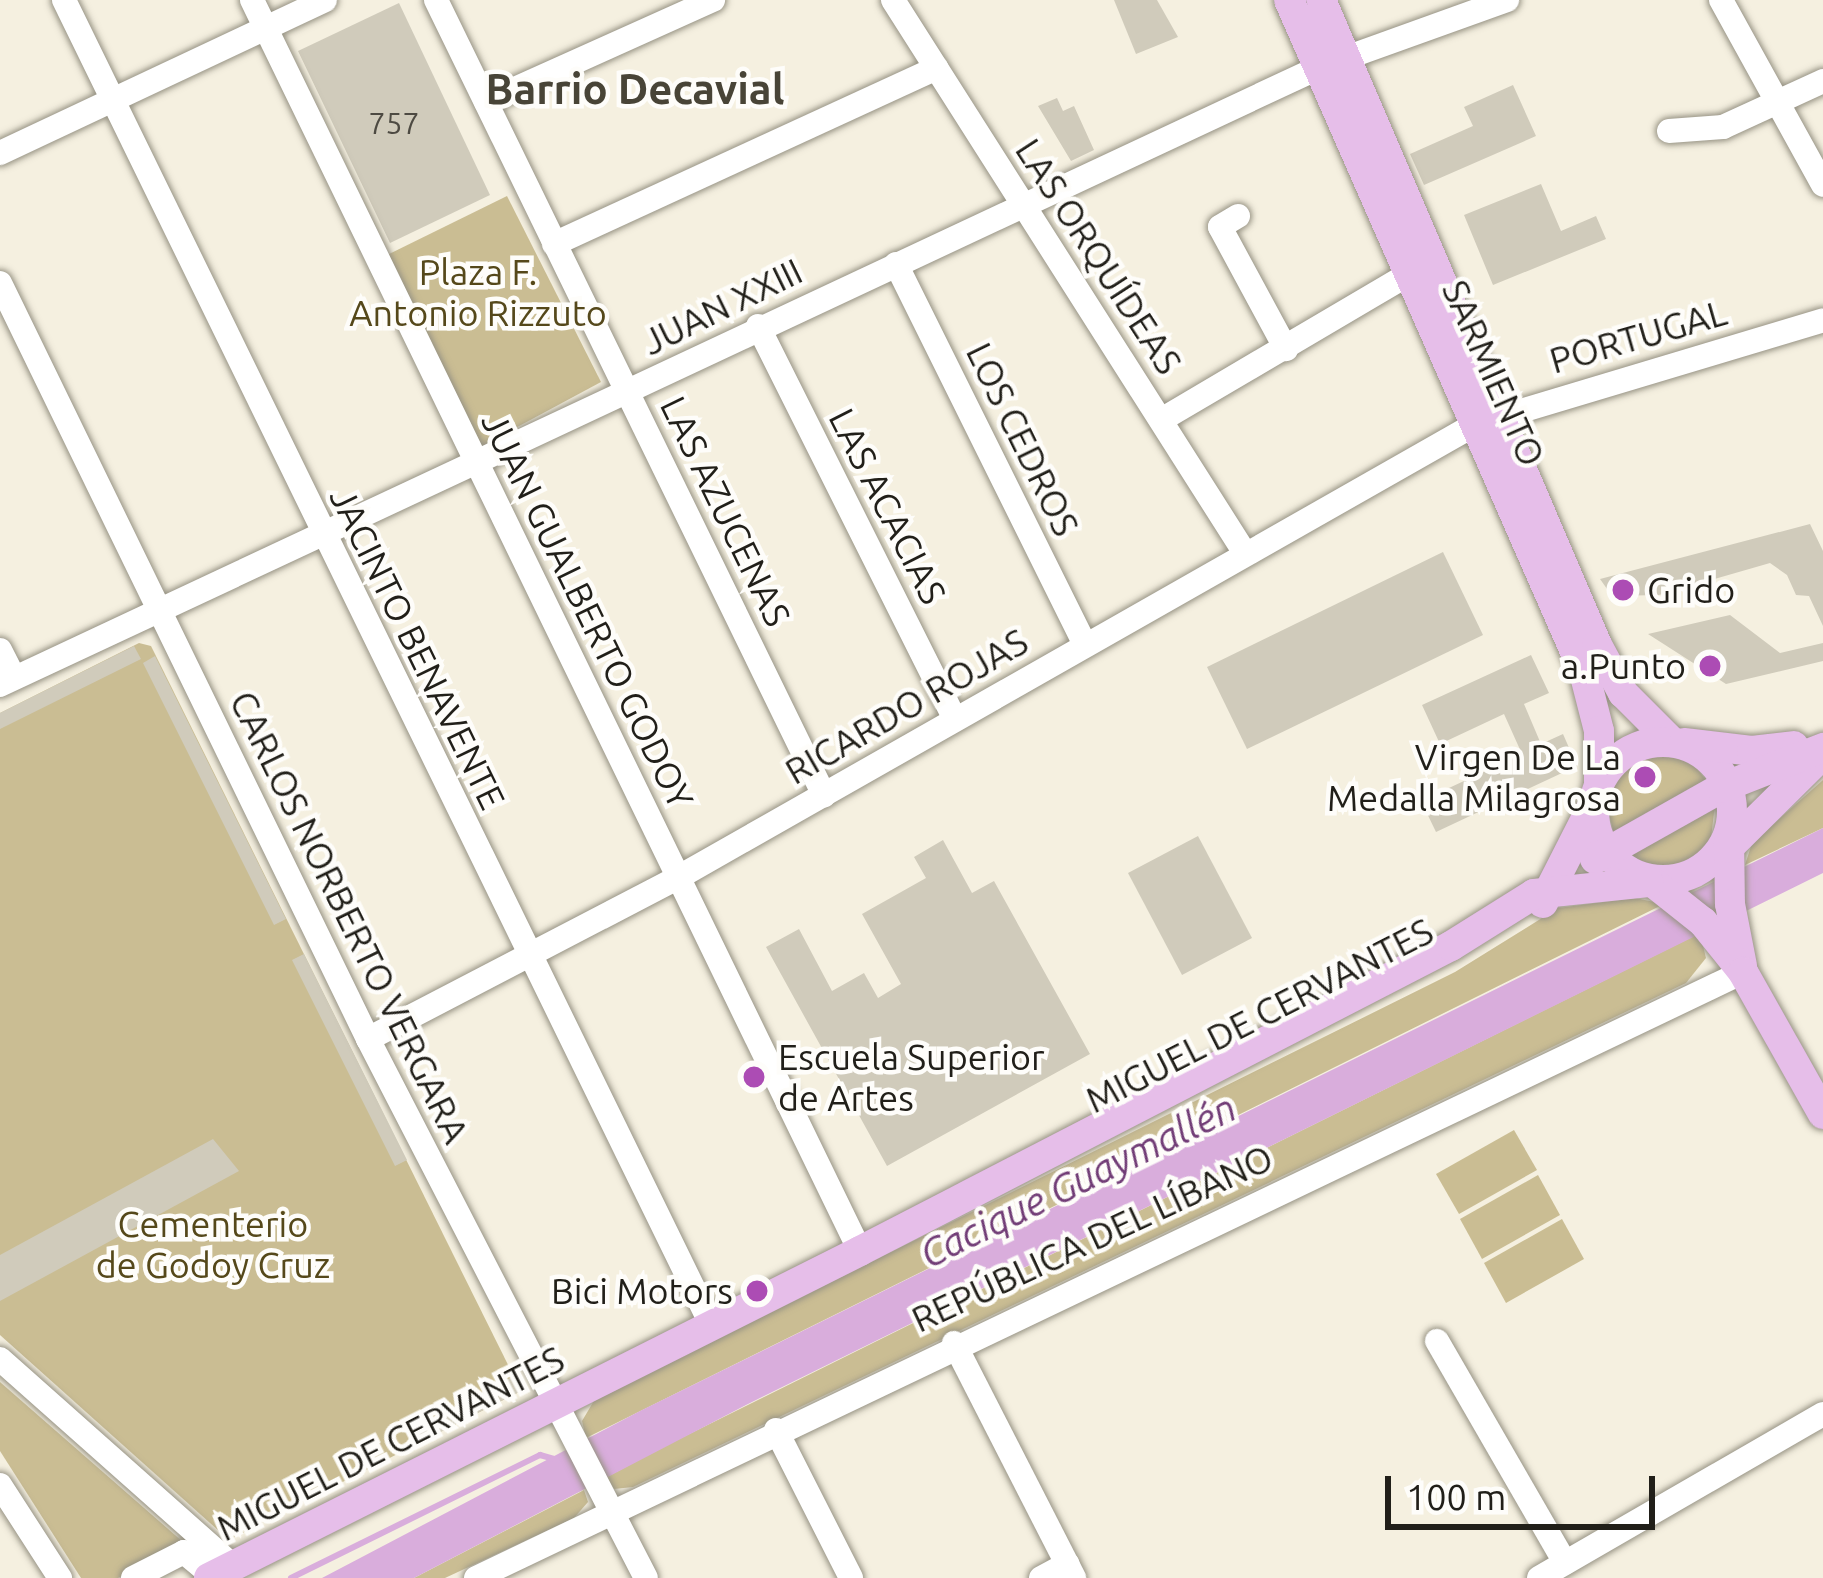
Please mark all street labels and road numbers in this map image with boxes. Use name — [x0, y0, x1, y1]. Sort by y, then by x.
street label: LAS ORQUÍDEAS — [1007, 130, 1191, 382]
street label: JUAN XXIII — [635, 249, 809, 363]
street label: SARMIENTO — [1434, 274, 1554, 472]
street label: PORTUGAL — [1545, 290, 1731, 382]
street label: LOS CEDROS — [958, 336, 1088, 542]
street label: LAS AZUCENAS — [652, 389, 800, 633]
street label: LAS ACACIAS — [820, 401, 956, 611]
street label: JUAN GUALBERTO GODOY — [473, 405, 703, 815]
street label: JACINTO BENAVENTE — [321, 480, 515, 816]
street label: RICARDO ROJAS — [777, 619, 1035, 793]
street label: CARLOS NORBERTO VERGARA — [222, 684, 478, 1150]
street label: MIGUEL DE CERVANTES — [1078, 909, 1440, 1121]
street label: REPÚBLICA DEL LÍBANO — [905, 1135, 1279, 1341]
street label: MIGUEL DE CERVANTES — [209, 1337, 571, 1549]

